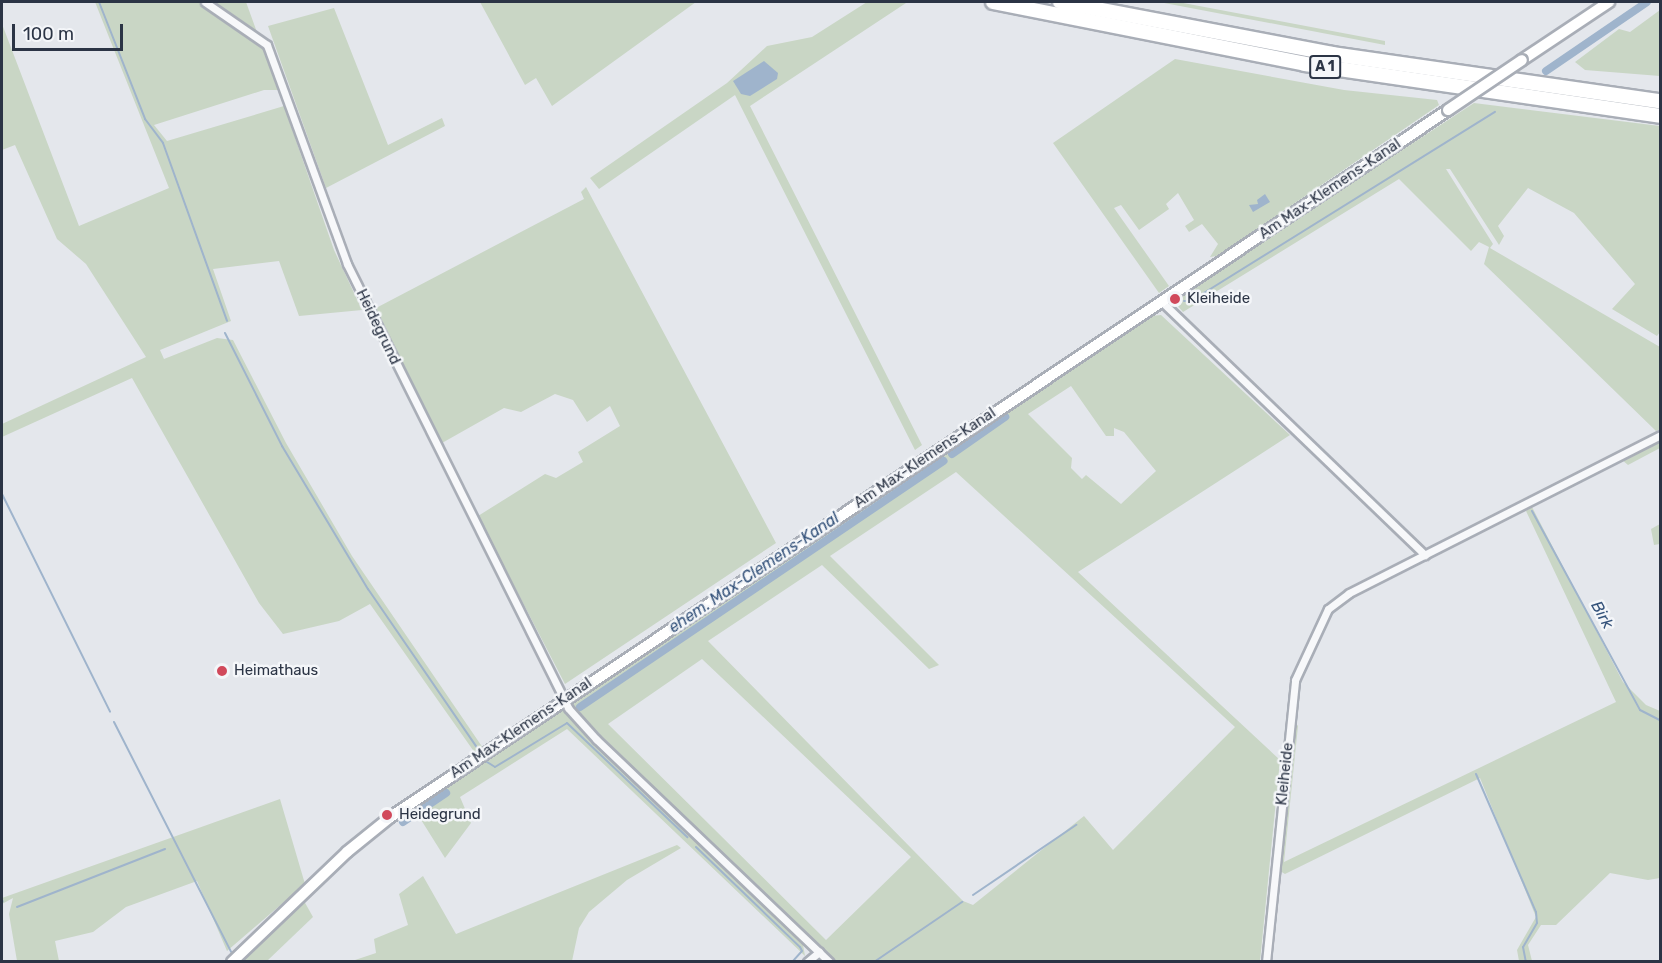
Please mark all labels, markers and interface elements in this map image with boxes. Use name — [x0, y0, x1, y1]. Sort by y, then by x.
scale bar — [15, 12, 126, 50]
text: 100 m — [23, 23, 74, 45]
road number: A 1 — [1308, 56, 1342, 78]
street label: Am Max-Klemens-Kanal — [1256, 135, 1404, 243]
street label: Heidegrund — [352, 286, 404, 368]
place label: Kleiheide — [1187, 290, 1250, 308]
marker: Kleiheide — [1168, 292, 1182, 306]
street label: Am Max-Klemens-Kanal — [851, 404, 999, 512]
water label: ehem. Max-Clemens-Kanal — [665, 509, 843, 637]
water label: Birk — [1587, 598, 1617, 632]
place label: Heimathaus — [234, 662, 318, 680]
marker: Heimathaus — [215, 664, 229, 678]
street label: Am Max-Klemens-Kanal — [447, 674, 595, 782]
street label: Kleiheide — [1273, 742, 1297, 806]
place label: Heidegrund — [399, 806, 481, 824]
marker: Heidegrund — [380, 808, 394, 822]

